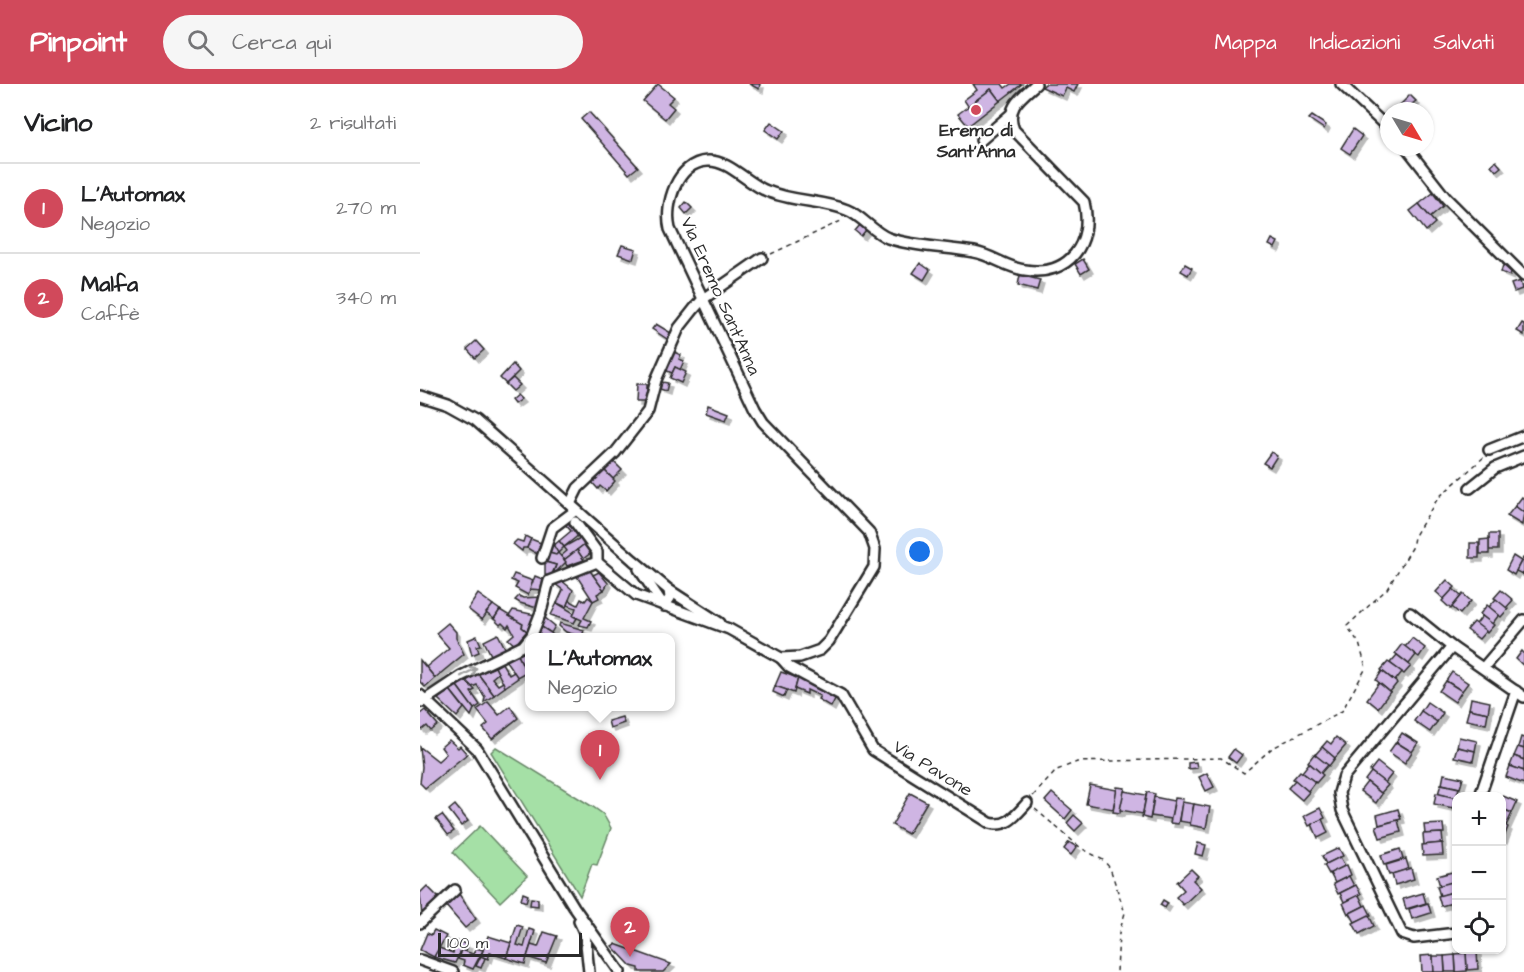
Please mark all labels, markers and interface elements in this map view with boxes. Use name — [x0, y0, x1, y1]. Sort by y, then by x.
search box — [163, 15, 583, 69]
text: Pinpoint — [30, 23, 127, 62]
icon: search — [184, 26, 217, 59]
text: Cerca qui — [232, 27, 331, 58]
text: Mappa — [1214, 28, 1277, 57]
text: Indicazioni — [1310, 28, 1400, 57]
text: Salvati — [1433, 28, 1494, 57]
north arrow — [1380, 102, 1434, 156]
marker: Eremo di Sant'Anna — [969, 103, 983, 117]
text: Vicino — [24, 105, 92, 141]
text: 2 risultati — [310, 109, 396, 137]
place label: Eremo di Sant'Anna — [936, 118, 1016, 164]
text: L'Automax — [81, 179, 185, 210]
text: 1 — [42, 194, 45, 222]
text: 270 m — [336, 194, 396, 222]
text: Negozio — [81, 210, 150, 238]
street label: Via Eremo Sant'Anna — [674, 213, 767, 379]
text: Malfa — [81, 269, 138, 300]
text: 2 — [38, 284, 49, 312]
text: 340 m — [336, 284, 396, 312]
text: Caffè — [81, 300, 140, 328]
your location — [905, 537, 934, 566]
popup — [525, 633, 675, 711]
text: L'Automax — [548, 643, 652, 674]
one-way arrow — [460, 666, 477, 678]
text: Negozio — [548, 674, 617, 702]
pin: 1 — [580, 730, 620, 780]
street label: Via Pavone — [888, 734, 977, 803]
map controls — [1452, 792, 1506, 954]
button: + — [1452, 792, 1506, 846]
button: − — [1452, 846, 1506, 900]
button: locate — [1452, 900, 1506, 954]
pin: 2 — [610, 908, 650, 957]
scale bar — [438, 930, 582, 958]
text: 100 m — [447, 932, 488, 954]

